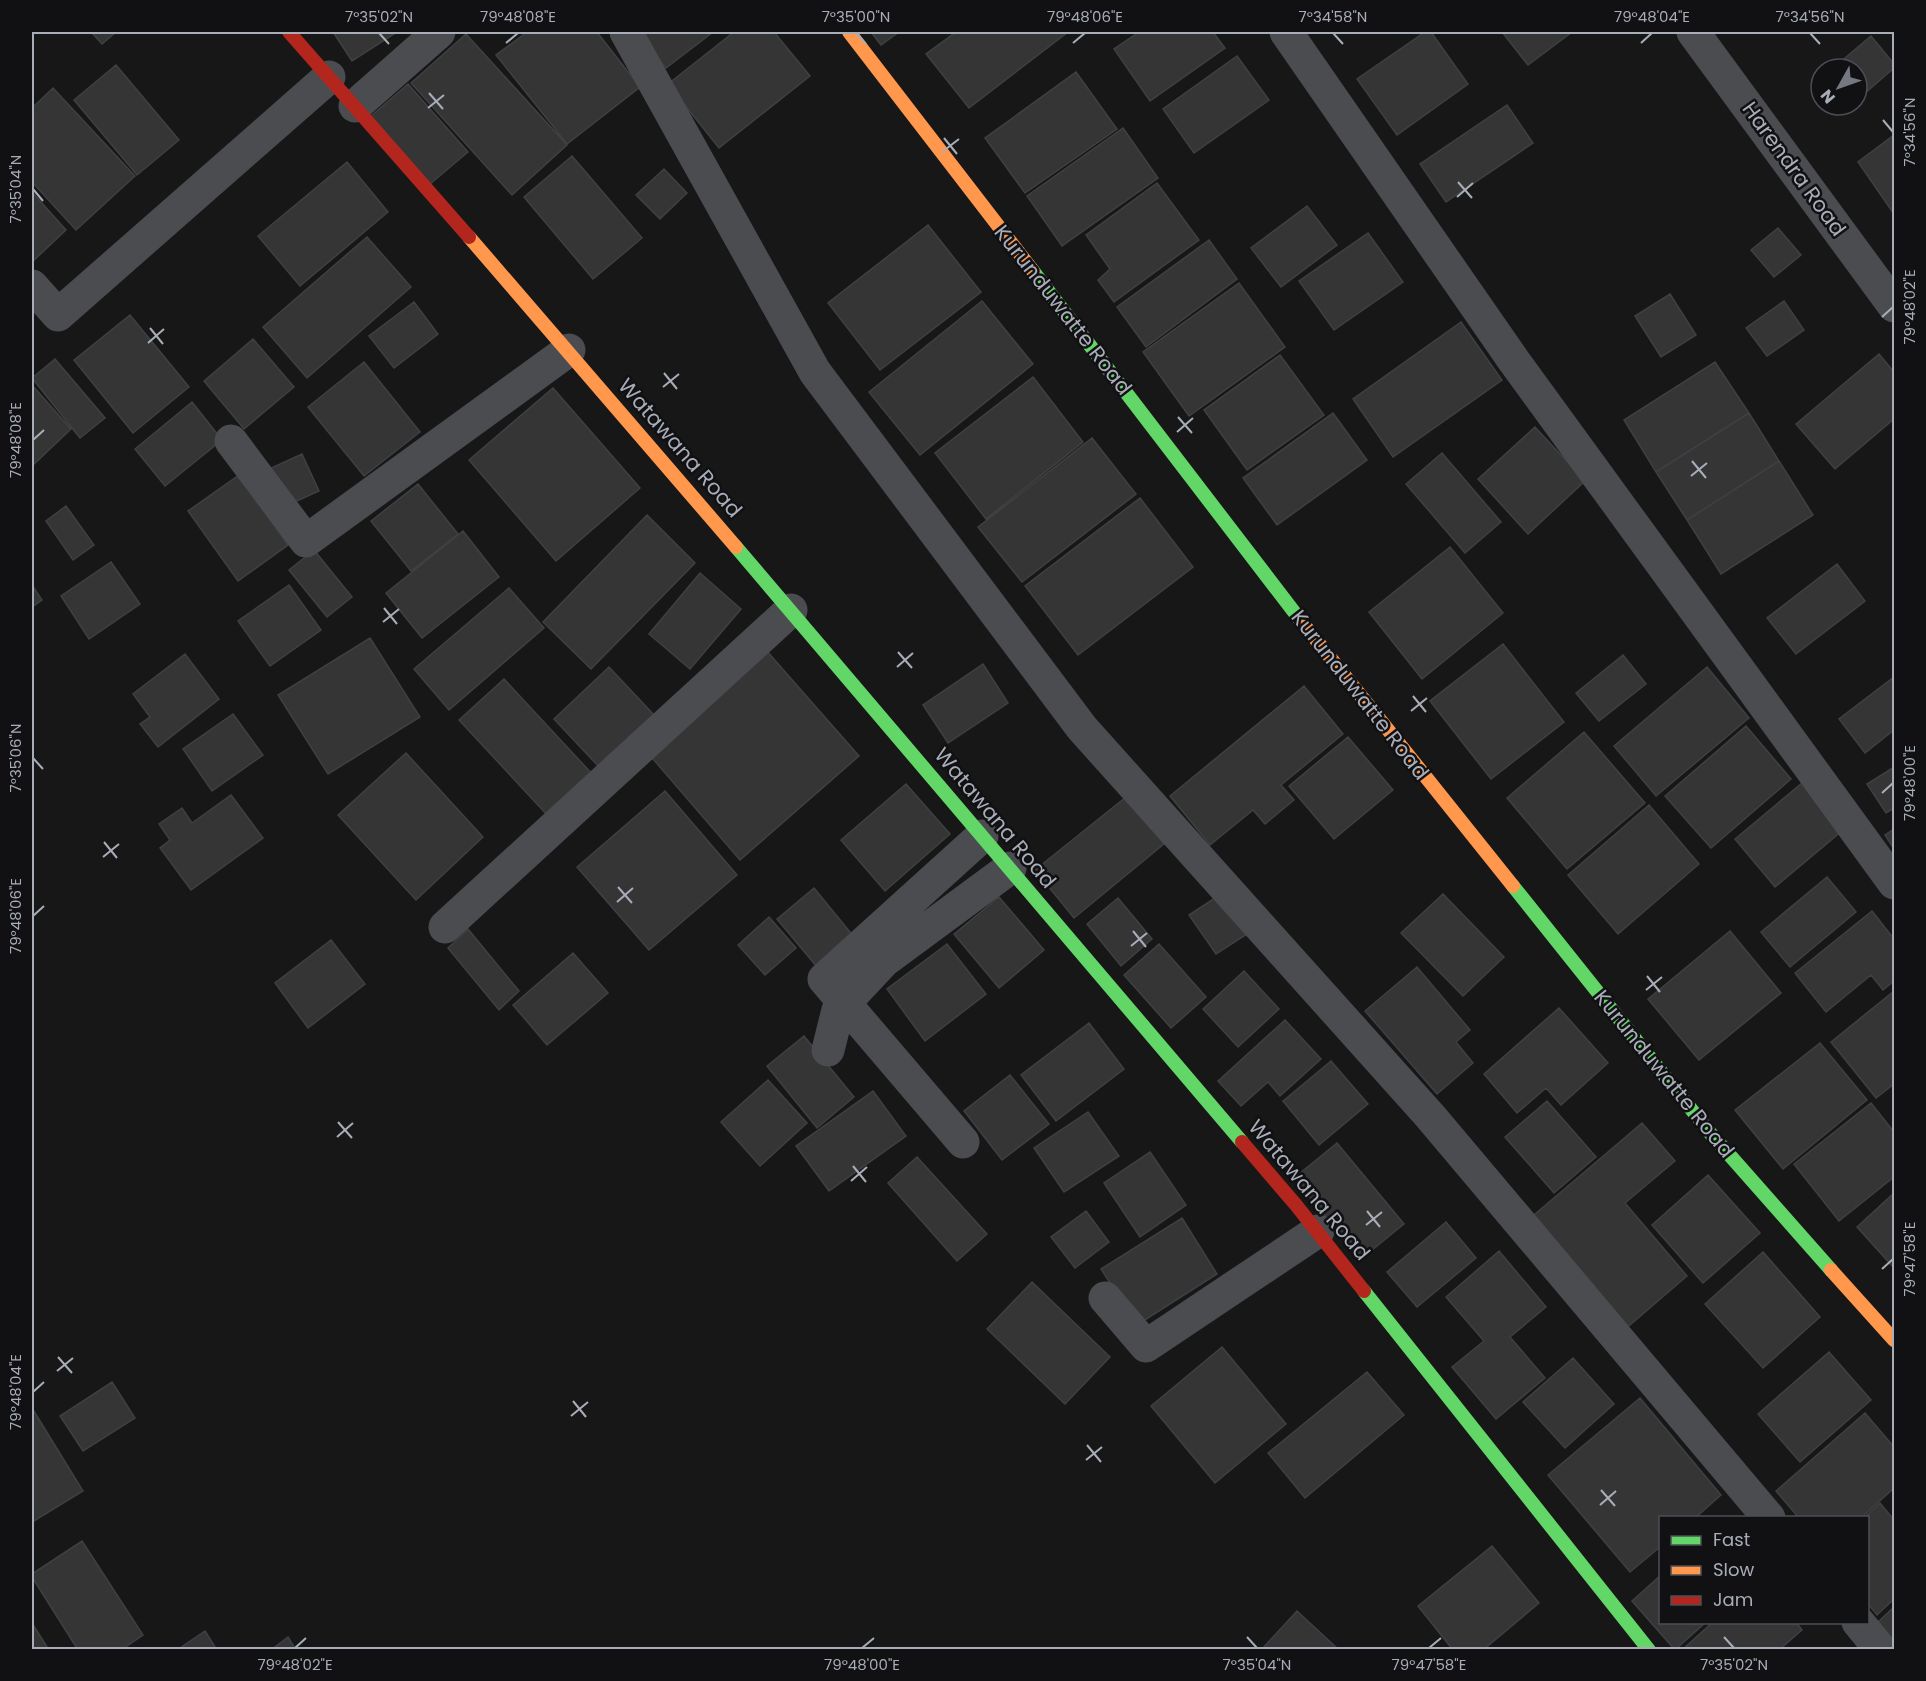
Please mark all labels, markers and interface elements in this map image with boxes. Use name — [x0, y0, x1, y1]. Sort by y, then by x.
text: 7°35'02"N — [345, 6, 413, 27]
text: 79°48'08"E — [480, 6, 556, 27]
text: 7°35'00"N — [822, 6, 890, 27]
text: 79°48'06"E — [1047, 6, 1123, 27]
text: 7°34'58"N — [1299, 6, 1367, 27]
text: 79°48'04"E — [1614, 6, 1690, 27]
text: 7°34'56"N — [1776, 6, 1844, 27]
north arrow — [1809, 57, 1869, 117]
text: N — [1815, 84, 1841, 108]
street label: Harendra Road — [1736, 96, 1853, 242]
text: 7°34'56"N — [1899, 98, 1920, 166]
text: 7°35'04"N — [5, 155, 26, 223]
street label: Kurunduwatte Road — [988, 219, 1139, 401]
text: 79°48'02"E — [1899, 269, 1920, 345]
street label: Watawana Road — [612, 372, 749, 524]
text: 79°48'08"E — [5, 402, 26, 478]
street label: Kurunduwatte Road — [1285, 604, 1436, 786]
text: 7°35'06"N — [5, 724, 26, 792]
street label: Watawana Road — [928, 741, 1063, 894]
text: 79°48'00"E — [1899, 745, 1920, 821]
text: 79°48'06"E — [5, 878, 26, 954]
street label: Kurunduwatte Road — [1588, 984, 1741, 1164]
street label: Watawana Road — [1242, 1113, 1377, 1266]
text: 79°47'58"E — [1899, 1222, 1920, 1296]
text: 79°48'04"E — [5, 1354, 26, 1430]
legend — [1659, 1516, 1869, 1624]
text: Fast — [1713, 1527, 1750, 1552]
text: Slow — [1713, 1557, 1755, 1582]
text: Jam — [1713, 1587, 1753, 1612]
text: 79°48'02"E — [257, 1654, 333, 1675]
text: 79°48'00"E — [824, 1654, 900, 1675]
text: 7°35'04"N — [1223, 1654, 1291, 1675]
text: 79°47'58"E — [1392, 1654, 1466, 1675]
text: 7°35'02"N — [1700, 1654, 1768, 1675]

